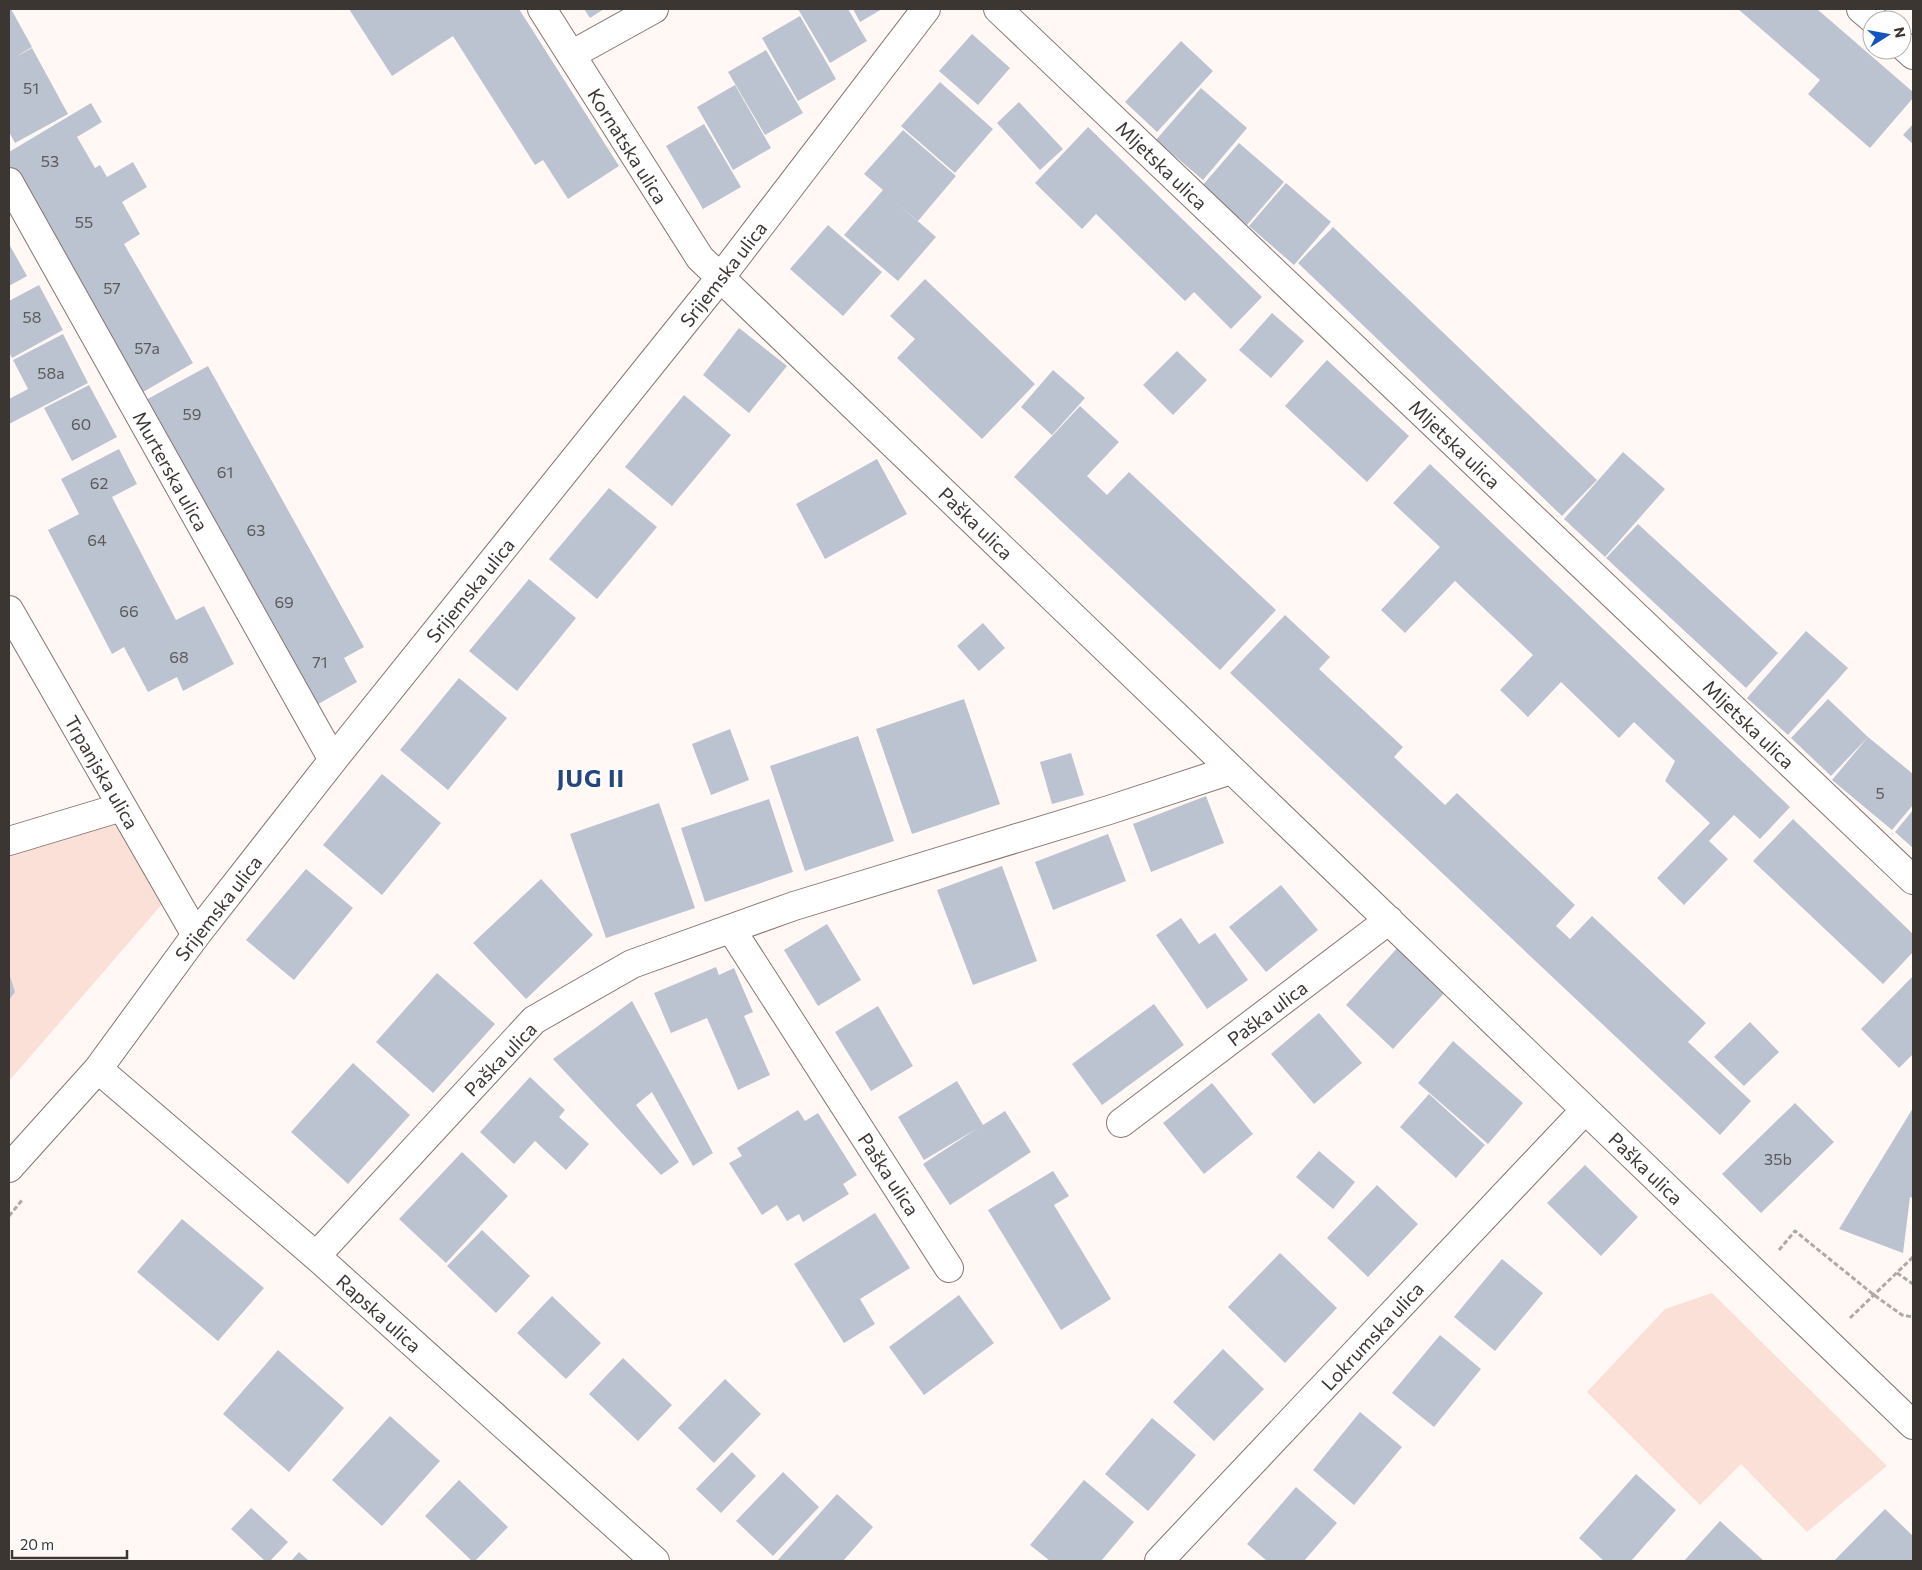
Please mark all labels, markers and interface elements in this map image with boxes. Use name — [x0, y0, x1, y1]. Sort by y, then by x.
north arrow — [1862, 10, 1912, 60]
text: N — [1891, 26, 1910, 39]
house number: 51 — [23, 78, 39, 97]
street label: Kornatska ulica — [583, 84, 673, 208]
street label: Mljetska ulica — [1112, 116, 1212, 214]
house number: 53 — [41, 151, 59, 170]
house number: 55 — [75, 212, 93, 231]
street label: Srijemska ulica — [675, 217, 771, 331]
house number: 57 — [103, 278, 121, 297]
house number: 58 — [23, 307, 41, 326]
house number: 57a — [134, 338, 160, 357]
house number: 58a — [37, 363, 65, 382]
street label: Mljetska ulica — [1405, 395, 1505, 493]
house number: 59 — [183, 404, 201, 423]
street label: Murterska ulica — [129, 407, 213, 535]
house number: 60 — [71, 414, 91, 433]
house number: 61 — [217, 462, 233, 481]
house number: 62 — [90, 473, 108, 492]
street label: Paška ulica — [934, 482, 1018, 564]
house number: 63 — [247, 520, 265, 539]
house number: 64 — [87, 530, 107, 549]
street label: Srijemska ulica — [421, 533, 519, 647]
house number: 69 — [274, 592, 294, 611]
house number: 66 — [119, 601, 139, 620]
house number: 68 — [169, 647, 189, 666]
house number: 71 — [312, 652, 328, 671]
street label: Mljetska ulica — [1699, 675, 1799, 773]
street label: Trpanjska ulica — [60, 711, 144, 833]
district label: JUG II — [557, 763, 625, 792]
house number: 5 — [1875, 783, 1885, 802]
street label: Srijemska ulica — [170, 851, 266, 965]
street label: Paška ulica — [1223, 976, 1311, 1050]
street label: Paška ulica — [459, 1017, 541, 1101]
street label: Paška ulica — [1604, 1127, 1688, 1209]
street label: Paška ulica — [854, 1128, 924, 1220]
house number: 35b — [1764, 1149, 1792, 1168]
street label: Rapska ulica — [332, 1269, 426, 1357]
street label: Lokrumska ulica — [1316, 1277, 1428, 1395]
scale bar — [12, 1528, 128, 1560]
text: 20 m — [20, 1535, 54, 1553]

